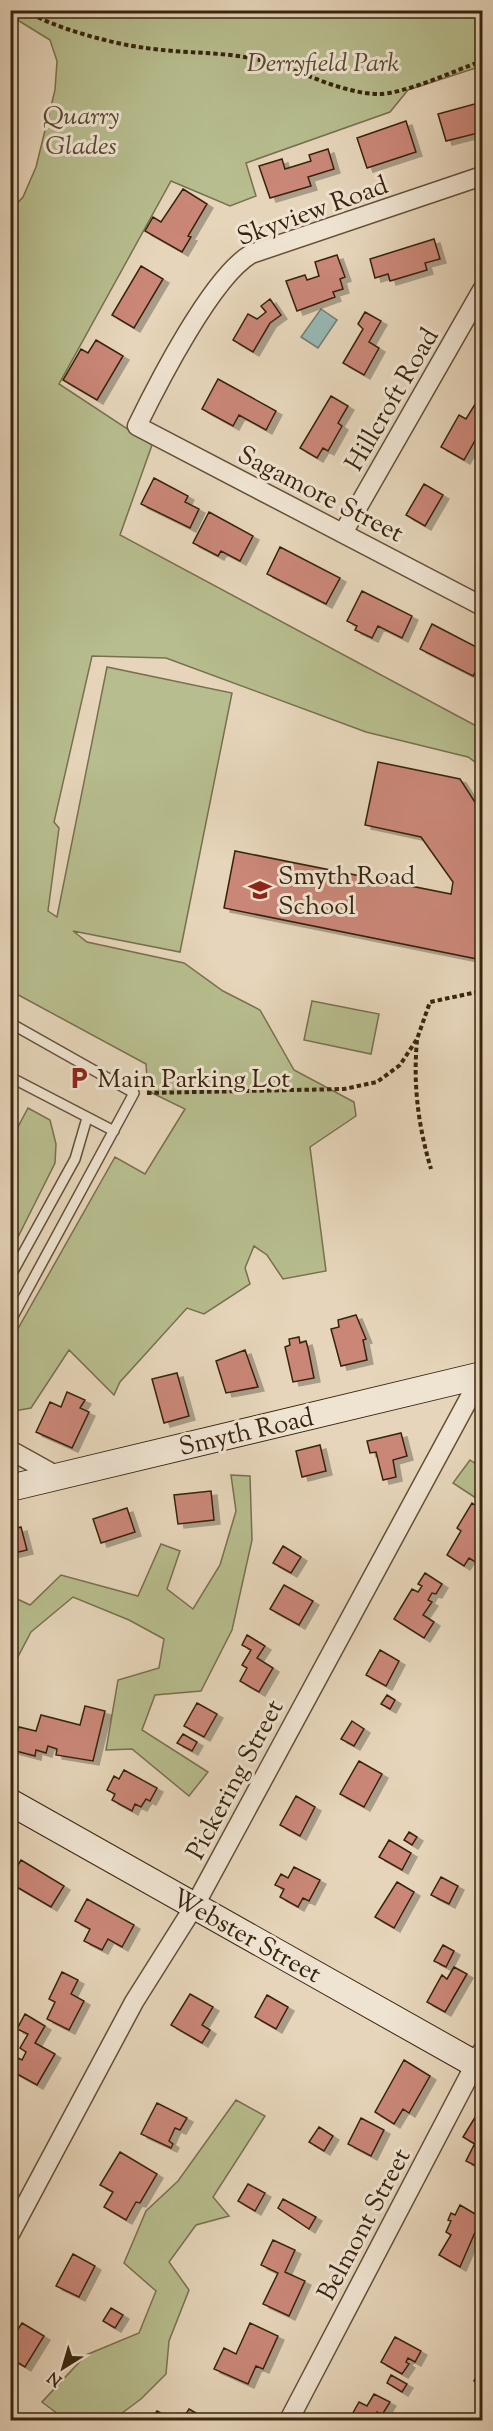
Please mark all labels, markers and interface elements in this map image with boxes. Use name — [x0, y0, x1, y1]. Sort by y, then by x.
park label: Derryfield Park — [247, 46, 400, 83]
park label: Quarry Glades — [43, 99, 119, 166]
street label: Skyview Road — [232, 168, 394, 257]
street label: Hillcroft Road — [337, 322, 449, 479]
street label: Sagamore Street — [230, 437, 409, 553]
place label: Smyth Road School — [278, 859, 416, 926]
school or university icon: Smyth Road School — [247, 877, 273, 903]
place label: Main Parking Lot — [97, 1062, 290, 1099]
parking icon: Main Parking Lot — [66, 1065, 92, 1091]
street label: Smyth Road — [176, 1400, 318, 1467]
street label: Pickering Street — [178, 1693, 294, 1867]
street label: Webster Street — [164, 1881, 327, 1994]
street label: Belmont Street — [309, 2142, 421, 2308]
north arrow — [33, 2338, 93, 2398]
text: N — [43, 2365, 68, 2391]

